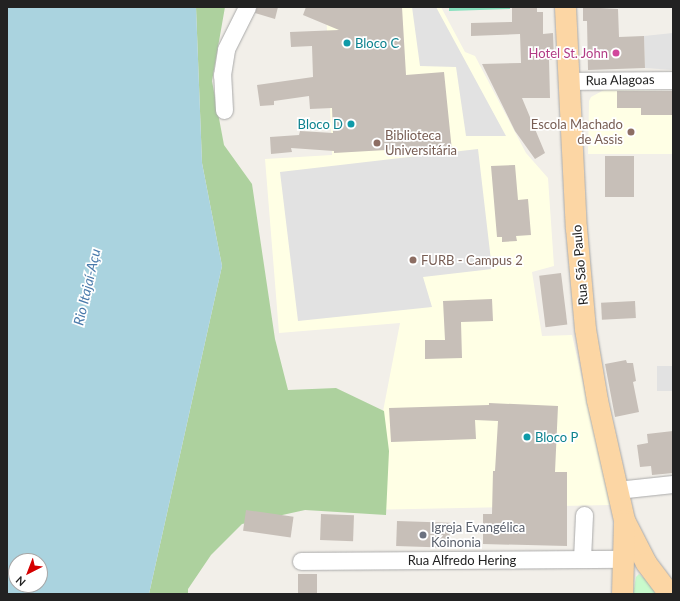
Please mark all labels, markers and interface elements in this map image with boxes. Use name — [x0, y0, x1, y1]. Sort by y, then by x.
place label: Bloco C — [355, 35, 399, 51]
marker: Bloco C — [342, 38, 352, 48]
place label: Hotel St. John — [528, 45, 608, 61]
marker: Hotel St. John — [611, 48, 621, 58]
street label: Rua Alagoas — [585, 72, 655, 88]
place label: Bloco D — [298, 116, 343, 132]
place label: Escola Machado de Assis — [531, 117, 623, 148]
marker: Bloco D — [346, 119, 356, 129]
marker: Escola Machado de Assis — [626, 127, 636, 137]
place label: Biblioteca Universitária — [385, 128, 457, 159]
marker: Biblioteca Universitária — [372, 138, 382, 148]
street label: Rua São Paulo — [569, 224, 591, 306]
water label: Rio Itajaí-Açu — [70, 247, 104, 327]
place label: FURB - Campus 2 — [421, 252, 523, 268]
marker: FURB - Campus 2 — [408, 255, 418, 265]
place label: Bloco P — [535, 429, 578, 445]
marker: Bloco P — [522, 432, 532, 442]
place label: Igreja Evangélica Koinonia — [431, 520, 525, 551]
marker: Igreja Evangélica Koinonia — [418, 530, 428, 540]
street label: Rua Alfredo Hering — [407, 552, 517, 568]
north arrow — [8, 553, 48, 593]
text: N — [13, 574, 28, 589]

